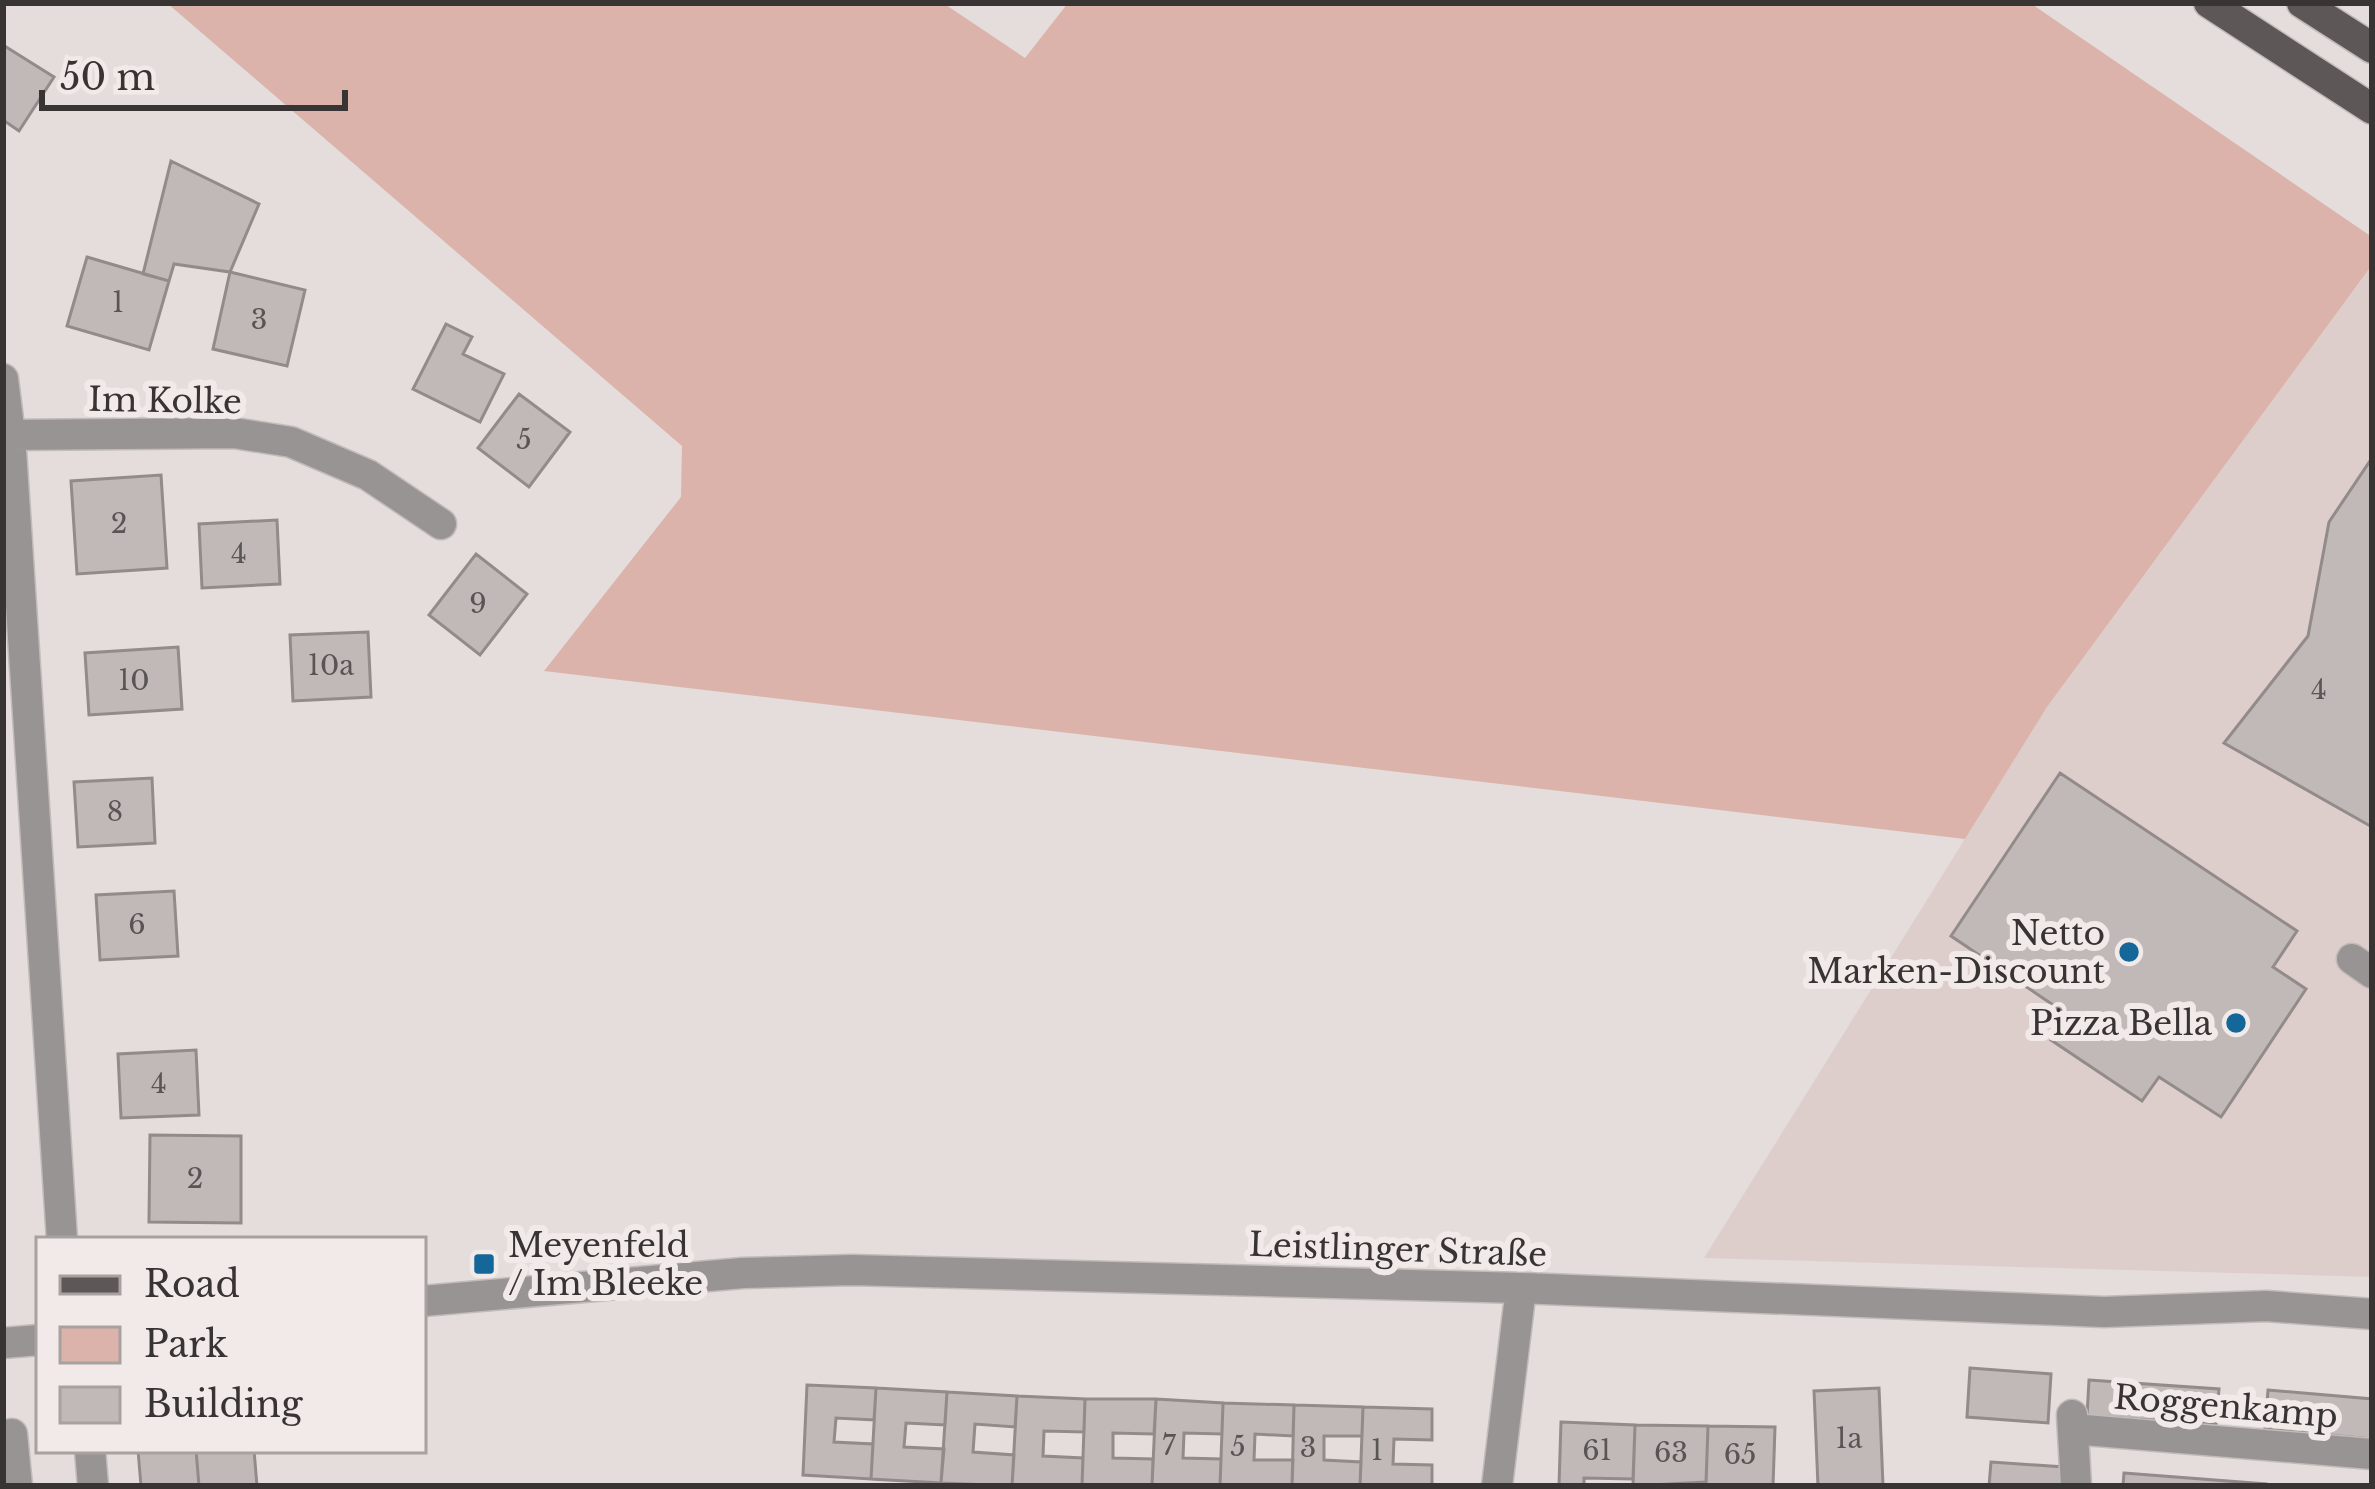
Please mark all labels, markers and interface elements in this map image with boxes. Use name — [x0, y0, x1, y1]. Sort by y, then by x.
scale bar — [42, 36, 345, 110]
text: 50 m — [60, 55, 155, 100]
house number: 1 — [112, 286, 124, 319]
house number: 3 — [251, 303, 267, 336]
street label: Im Kolke — [88, 379, 242, 422]
house number: 5 — [516, 423, 532, 456]
house number: 2 — [111, 507, 127, 540]
house number: 4 — [231, 537, 247, 570]
house number: 9 — [469, 587, 487, 620]
house number: 10a — [308, 649, 354, 682]
house number: 10 — [118, 664, 150, 697]
house number: 4 — [2311, 673, 2327, 706]
house number: 8 — [107, 795, 123, 828]
house number: 6 — [128, 908, 146, 941]
place label: Netto Marken-Discount — [1807, 913, 2106, 992]
marker: Netto Marken-Discount — [2116, 939, 2142, 965]
place label: Pizza Bella — [2030, 1003, 2213, 1044]
marker: Pizza Bella — [2223, 1010, 2249, 1036]
house number: 4 — [151, 1067, 167, 1100]
house number: 2 — [187, 1162, 203, 1195]
street label: Leistlinger Straße — [1248, 1224, 1548, 1275]
place label: Meyenfeld / Im Bleeke — [508, 1225, 703, 1304]
legend — [36, 1237, 426, 1453]
marker: Meyenfeld / Im Bleeke — [471, 1251, 497, 1277]
text: Road — [144, 1262, 240, 1307]
text: Park — [144, 1322, 228, 1367]
street label: Roggenkamp — [2112, 1376, 2340, 1437]
text: Building — [144, 1382, 303, 1427]
house number: 1a — [1836, 1422, 1863, 1455]
house number: 7 — [1162, 1429, 1176, 1462]
house number: 5 — [1230, 1430, 1246, 1463]
house number: 3 — [1300, 1431, 1316, 1464]
house number: 1 — [1371, 1434, 1383, 1467]
house number: 61 — [1582, 1434, 1612, 1467]
house number: 63 — [1654, 1436, 1688, 1469]
house number: 65 — [1724, 1438, 1756, 1471]

